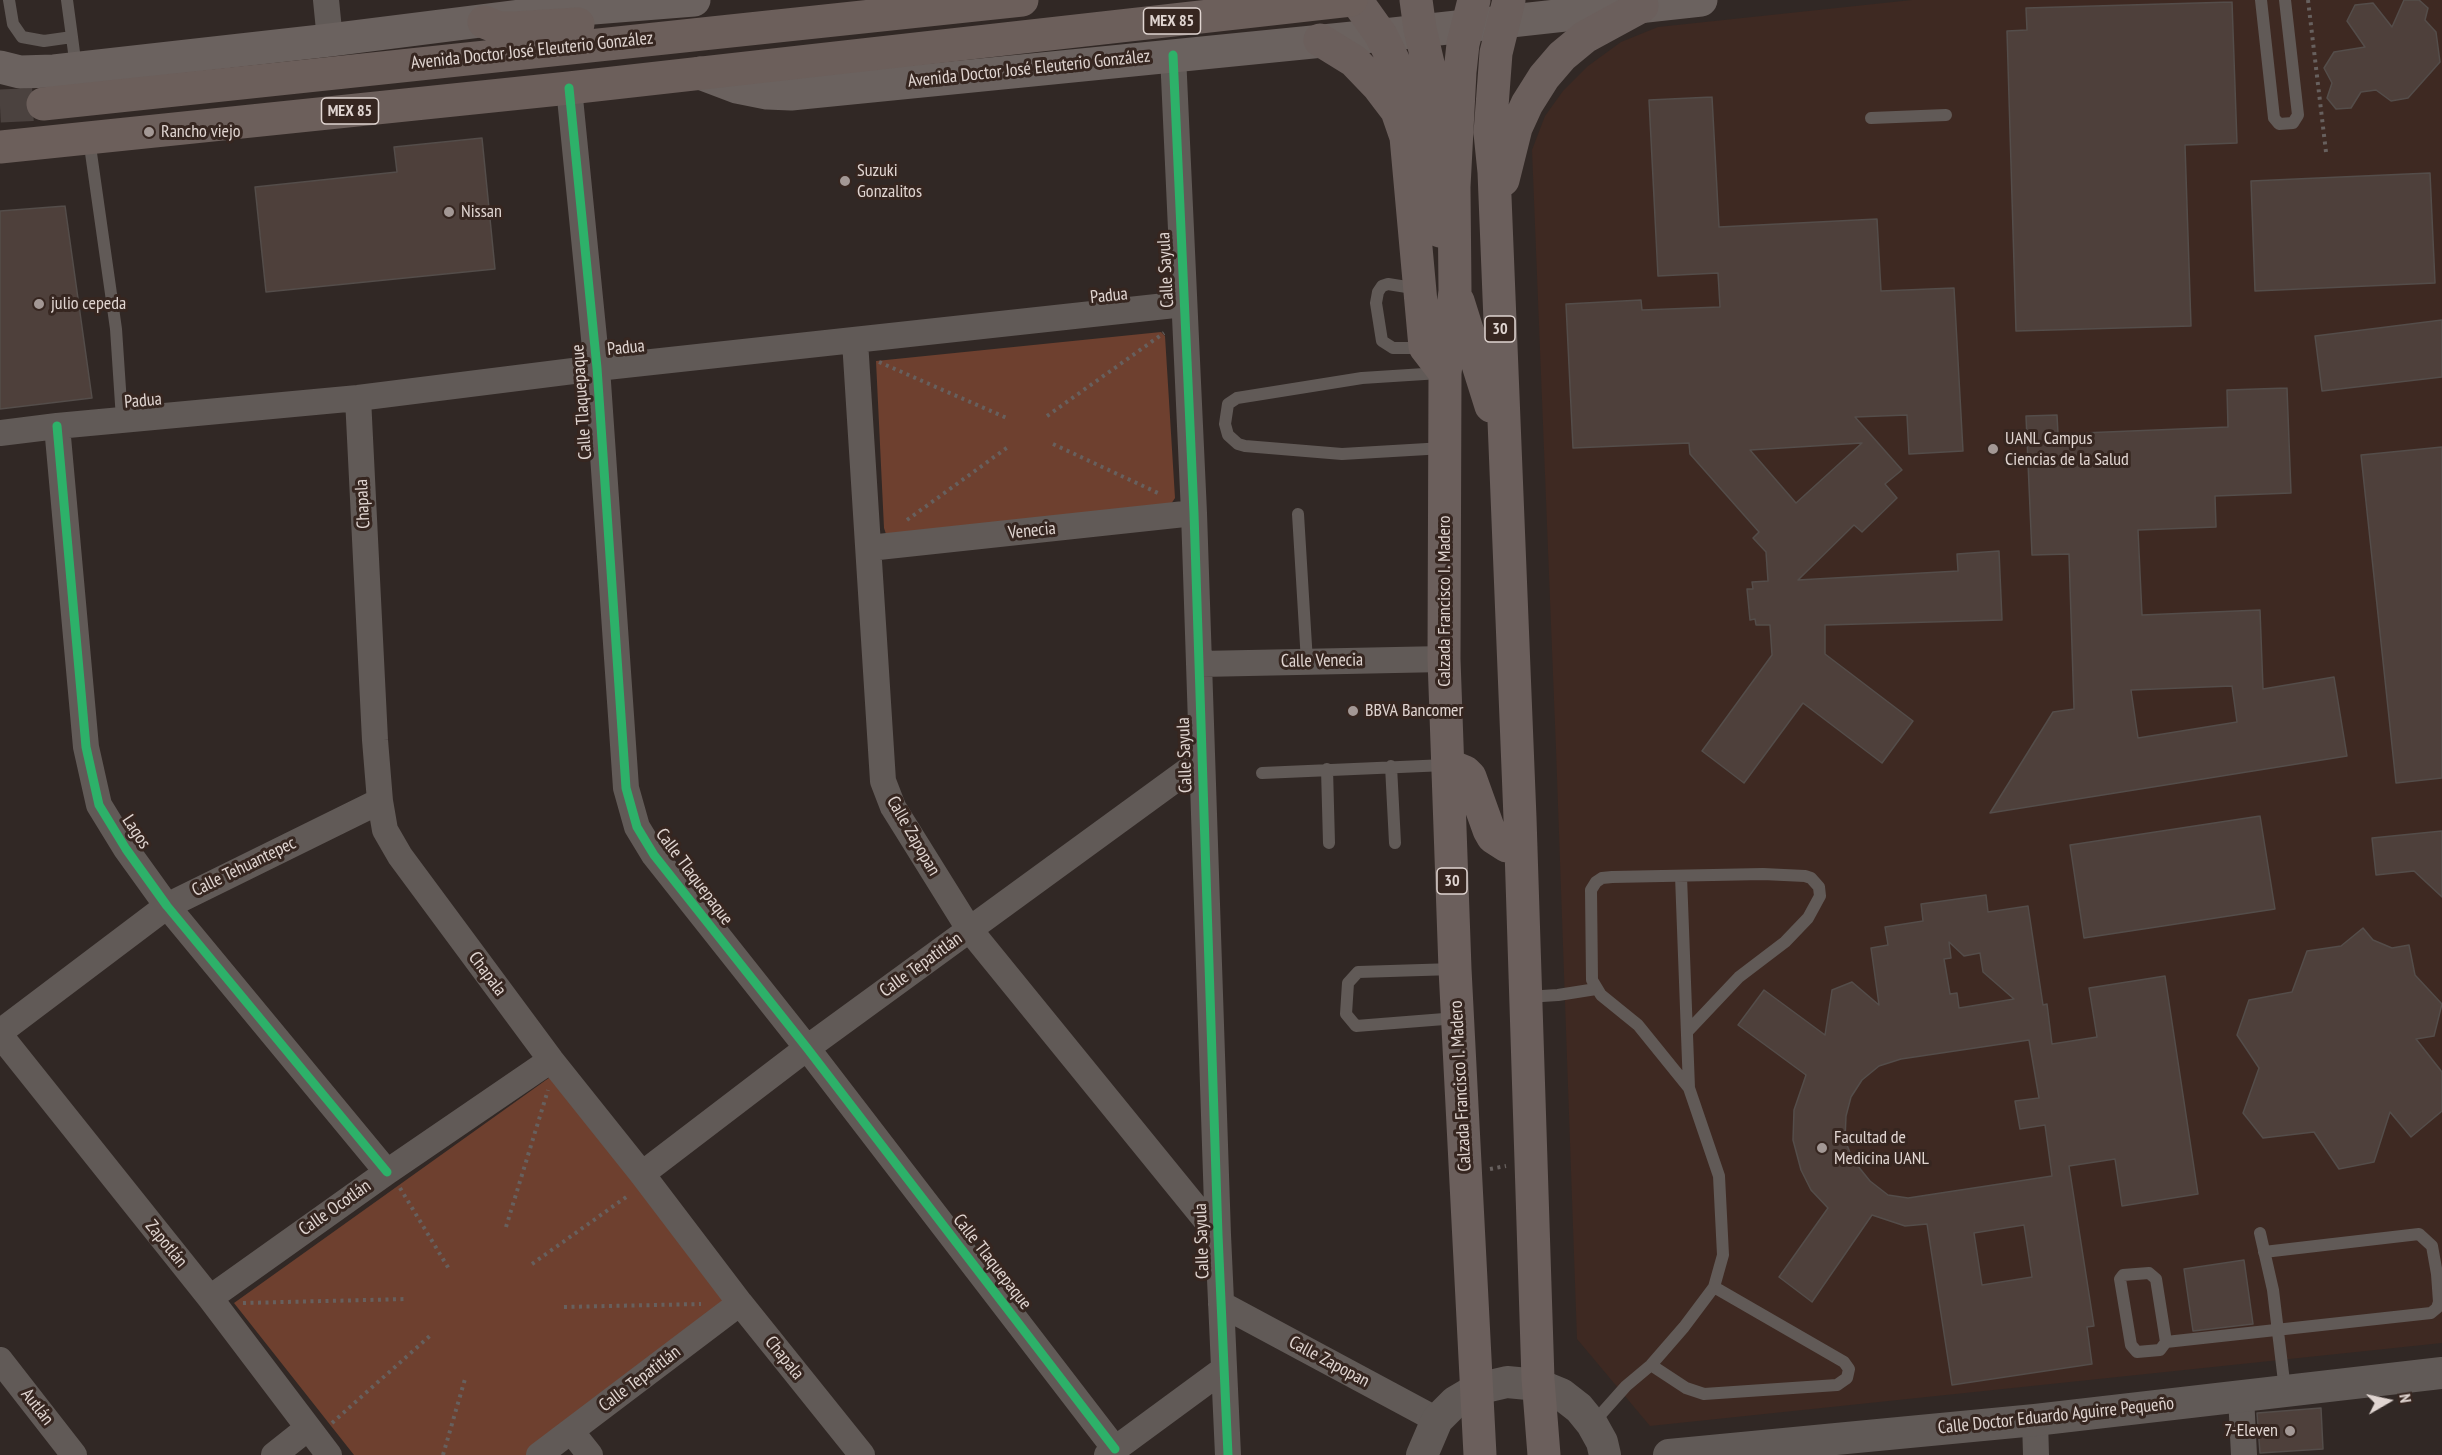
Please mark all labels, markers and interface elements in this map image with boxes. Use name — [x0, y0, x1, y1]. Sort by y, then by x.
road number: MEX 85 — [1144, 8, 1200, 34]
street label: Avenida Doctor José Eleuterio González — [410, 28, 654, 74]
street label: Avenida Doctor José Eleuterio González — [907, 46, 1151, 92]
road number: MEX 85 — [322, 98, 378, 124]
place label: Rancho viejo — [161, 121, 241, 143]
marker: Rancho viejo — [142, 125, 156, 139]
place label: Suzuki Gonzalitos — [857, 160, 922, 202]
marker: Suzuki Gonzalitos — [838, 174, 852, 188]
place label: Nissan — [461, 201, 502, 223]
marker: Nissan — [442, 205, 456, 219]
street label: Calle Sayula — [1153, 232, 1179, 308]
street label: Padua — [1089, 283, 1129, 309]
place label: julio cepeda — [51, 293, 126, 315]
marker: julio cepeda — [32, 297, 46, 311]
road number: 30 — [1485, 316, 1515, 342]
street label: Padua — [606, 335, 646, 361]
street label: Calle Tlaquepaque — [567, 344, 597, 460]
street label: Padua — [123, 389, 163, 413]
place label: UANL Campus Ciencias de la Salud — [2005, 428, 2129, 470]
marker: UANL Campus Ciencias de la Salud — [1986, 442, 2000, 456]
street label: Chapala — [351, 479, 375, 529]
street label: Calzada Francisco I. Madero — [1434, 515, 1456, 687]
street label: Venecia — [1007, 518, 1057, 544]
street label: Calle Venecia — [1281, 649, 1363, 673]
place label: BBVA Bancomer — [1365, 700, 1463, 722]
marker: BBVA Bancomer — [1346, 704, 1360, 718]
street label: Calle Sayula — [1173, 717, 1197, 793]
street label: Calle Zapopan — [882, 792, 944, 880]
street label: Lagos — [117, 811, 155, 853]
street label: Calle Tlaquepaque — [651, 824, 737, 930]
street label: Calle Tehuantepec — [188, 833, 300, 901]
road number: 30 — [1437, 868, 1467, 894]
street label: Calle Tepatitlán — [876, 928, 966, 1002]
street label: Chapala — [463, 948, 511, 1000]
street label: Calzada Francisco I. Madero — [1446, 1000, 1476, 1172]
place label: Facultad de Medicina UANL — [1834, 1127, 1929, 1170]
marker: Facultad de Medicina UANL — [1815, 1141, 1829, 1155]
street label: Calle Ocotlán — [295, 1175, 375, 1241]
street label: Calle Sayula — [1190, 1203, 1214, 1279]
street label: Calle Tlaquepaque — [948, 1210, 1036, 1314]
street label: Zapotlán — [140, 1216, 192, 1272]
street label: Chapala — [760, 1332, 808, 1384]
street label: Calle Zapopan — [1285, 1332, 1373, 1392]
street label: Calle Tepatitlán — [595, 1341, 685, 1417]
north arrow — [2358, 1371, 2418, 1431]
street label: Autlán — [16, 1384, 58, 1430]
text: N — [2395, 1392, 2416, 1404]
street label: Calle Doctor Eduardo Aguirre Pequeño — [1937, 1393, 2175, 1439]
place label: 7-Eleven — [2224, 1420, 2278, 1442]
marker: 7-Eleven — [2283, 1424, 2297, 1438]

